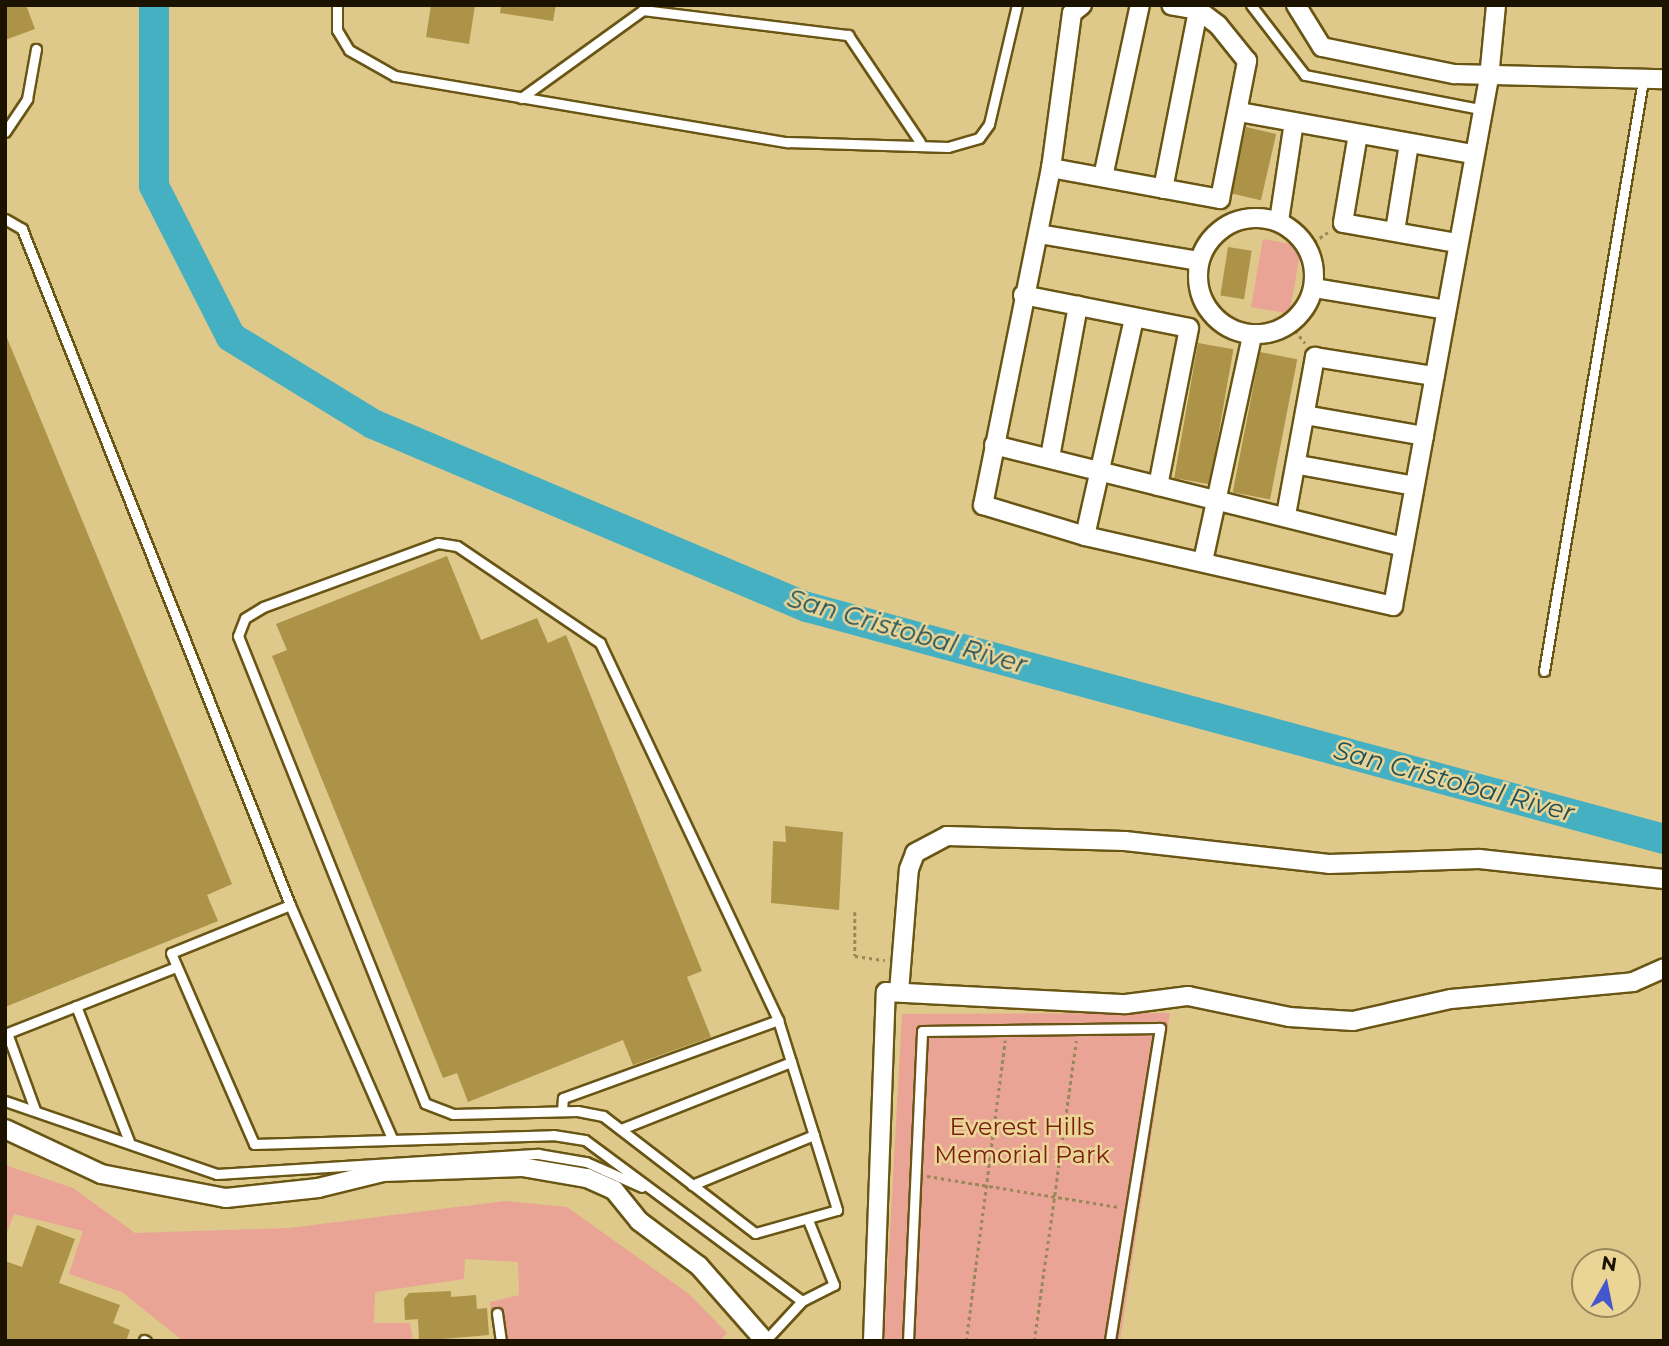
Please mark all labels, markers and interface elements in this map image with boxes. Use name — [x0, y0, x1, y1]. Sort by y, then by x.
water label: San Cristobal River — [784, 583, 1030, 681]
water label: San Cristobal River — [1330, 735, 1578, 829]
park label: Everest Hills Memorial Park — [934, 1113, 1110, 1169]
north arrow — [1571, 1248, 1641, 1318]
text: N — [1600, 1251, 1618, 1276]

